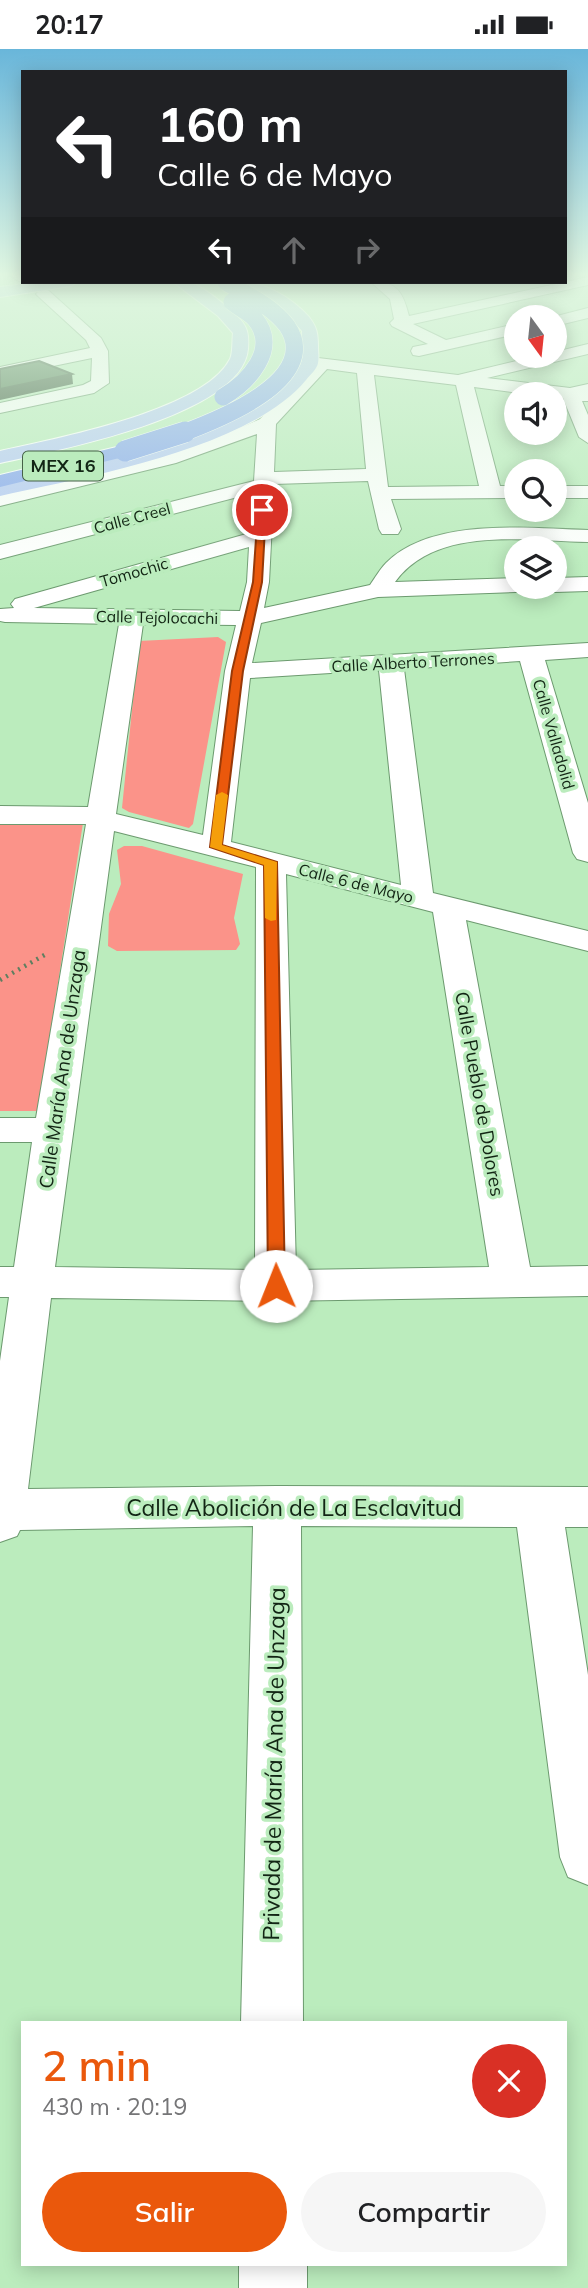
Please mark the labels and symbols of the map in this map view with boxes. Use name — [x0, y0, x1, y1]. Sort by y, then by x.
north arrow — [504, 305, 567, 367]
road number: MEX 16 — [23, 451, 103, 481]
pin — [232, 480, 292, 540]
street label: Calle Creel — [91, 498, 173, 538]
street label: Tomochic — [98, 553, 170, 591]
street label: Calle Tejolocachi — [96, 606, 218, 628]
street label: Calle Alberto Terrones — [331, 648, 495, 676]
street label: Calle Valladolid — [529, 677, 579, 791]
street label: Calle 6 de Mayo — [296, 859, 416, 907]
street label: Calle María Ana de Unzaga — [33, 948, 91, 1190]
street label: Calle Pueblo de Dolores — [450, 990, 510, 1198]
position arrow — [239, 1249, 313, 1323]
street label: Calle Abolición de La Esclavitud — [126, 1493, 462, 1522]
street label: Privada de María Ana de Unzaga — [256, 1587, 291, 1941]

